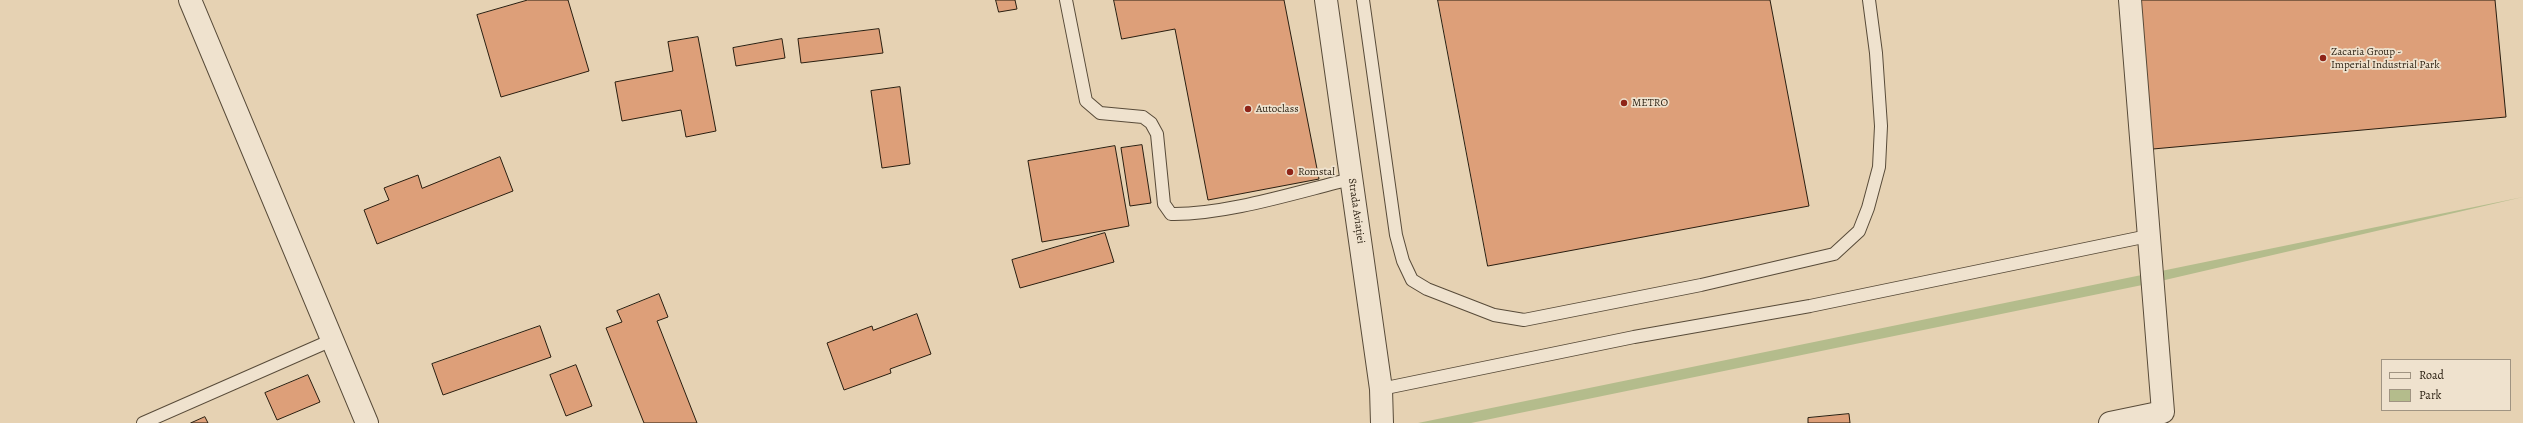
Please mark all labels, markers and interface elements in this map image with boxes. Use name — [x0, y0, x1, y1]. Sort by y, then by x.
place label: Zacaria Group - Imperial Industrial Park — [2331, 45, 2440, 71]
marker: Zacaria Group - Imperial Industrial Park — [2318, 53, 2328, 63]
place label: METRO — [1632, 96, 1668, 110]
marker: METRO — [1619, 98, 1629, 108]
place label: Autoclass — [1256, 102, 1299, 116]
marker: Autoclass — [1243, 104, 1253, 114]
place label: Romstal — [1298, 165, 1335, 179]
marker: Romstal — [1285, 167, 1295, 177]
street label: Strada Aviației — [1345, 177, 1367, 245]
legend — [2381, 359, 2511, 411]
text: Road — [2419, 367, 2444, 383]
text: Park — [2419, 387, 2442, 403]

